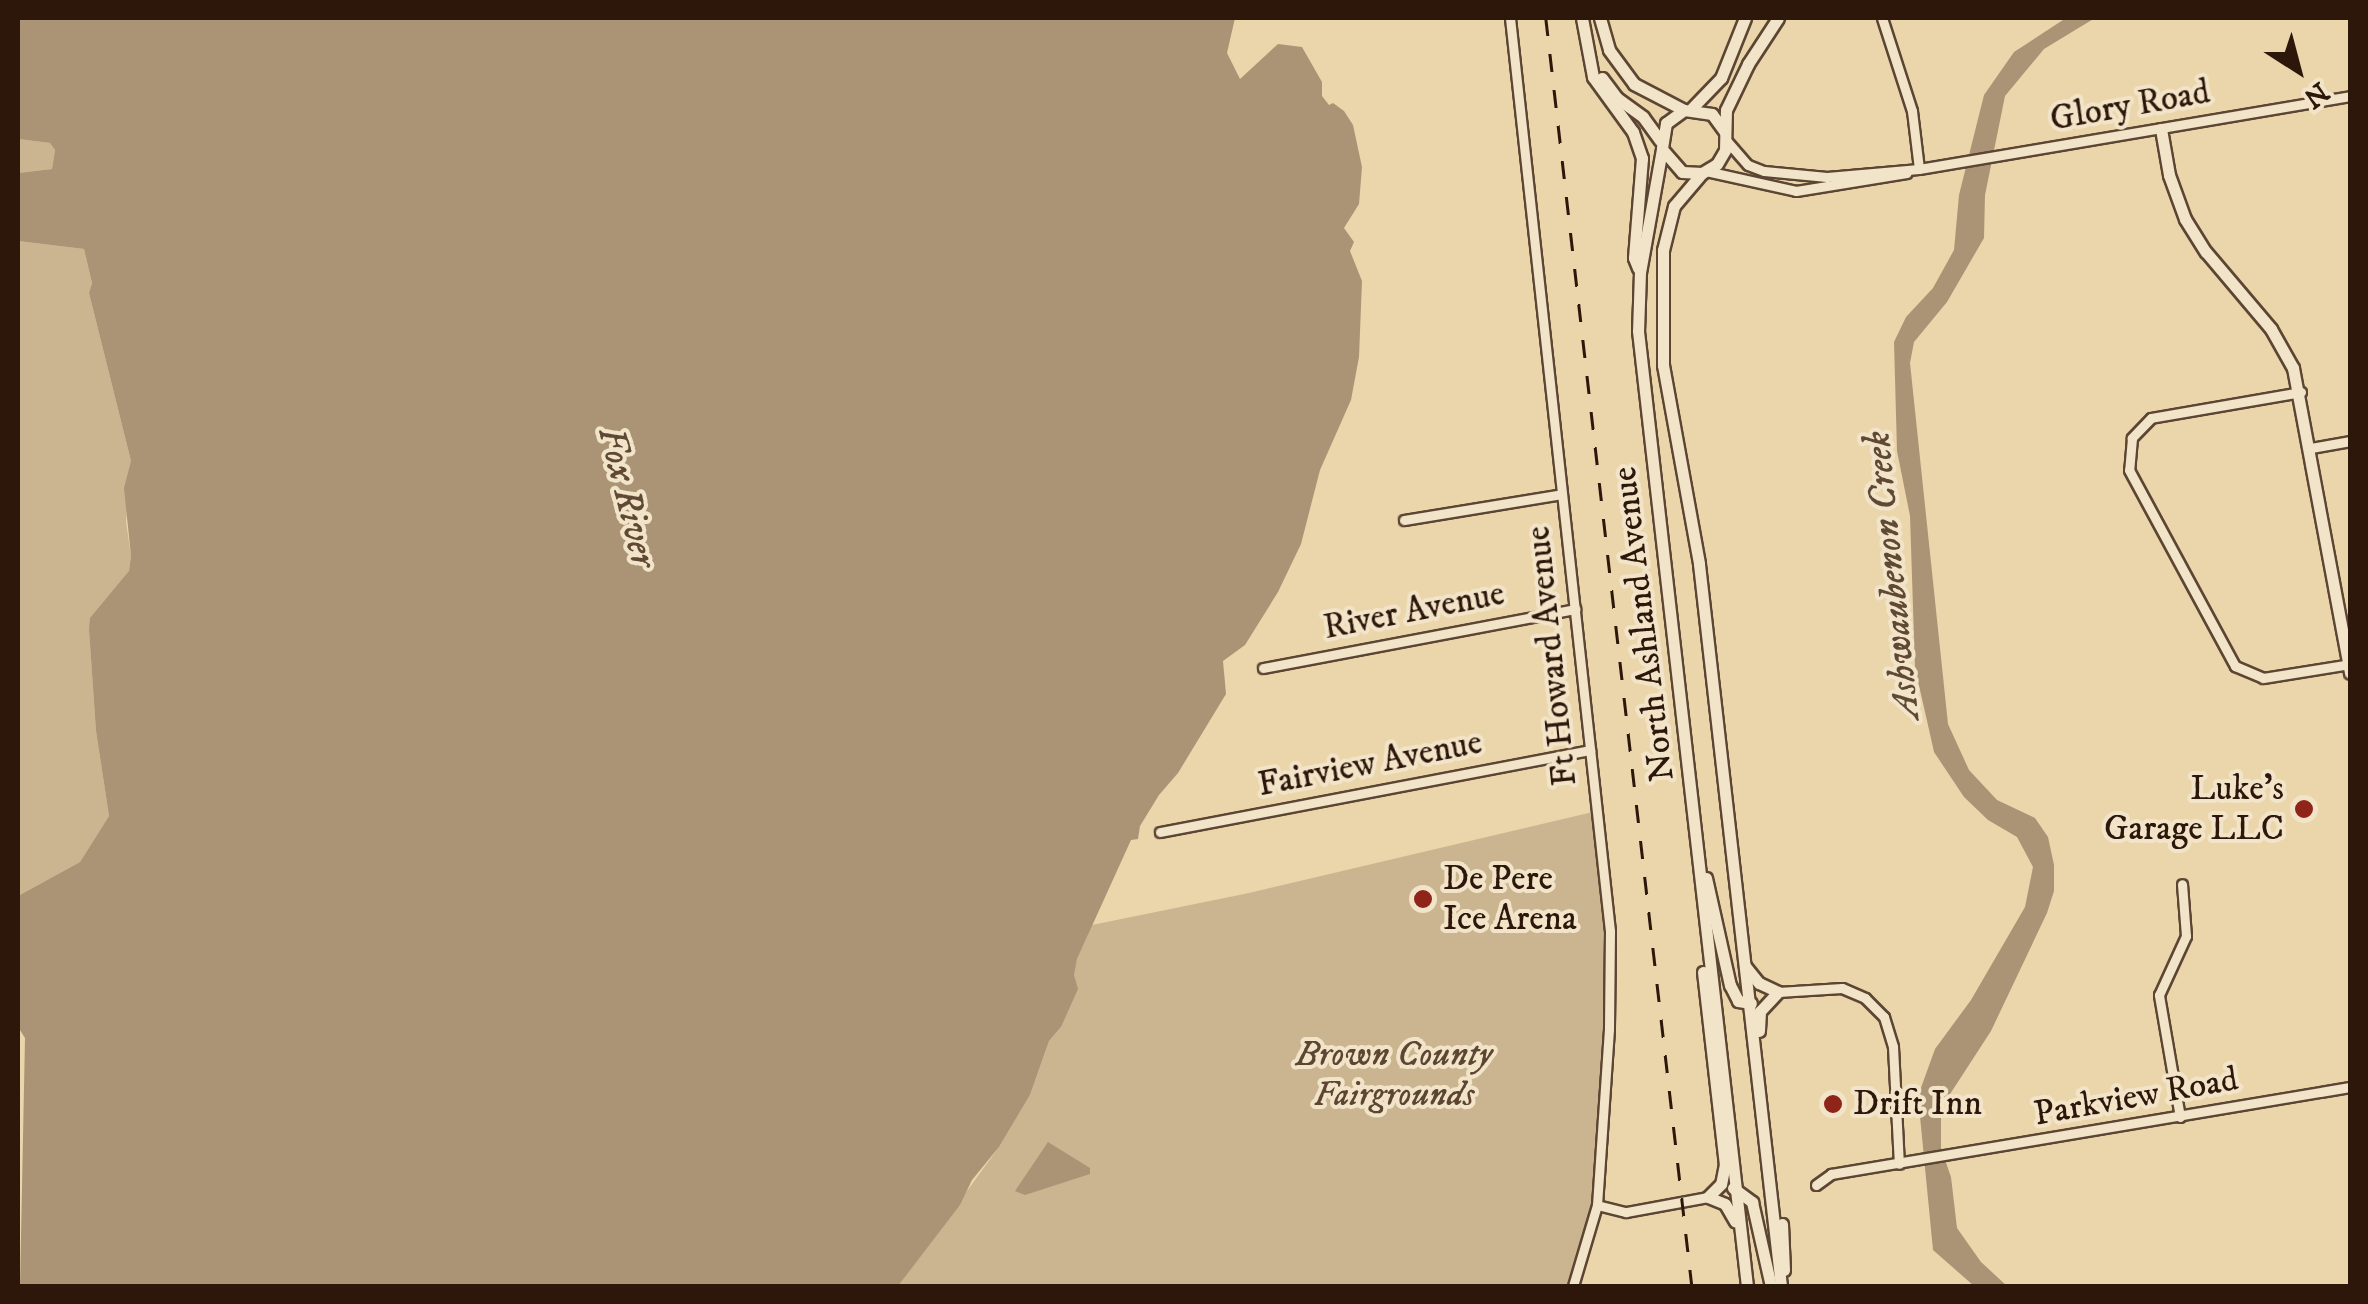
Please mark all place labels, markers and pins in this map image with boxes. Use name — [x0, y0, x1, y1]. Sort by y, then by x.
place label: Luke's Garage LLC — [2104, 768, 2284, 850]
marker: Luke's Garage LLC — [2293, 798, 2315, 820]
place label: De Pere Ice Arena — [1443, 858, 1577, 940]
marker: De Pere Ice Arena — [1412, 888, 1434, 910]
place label: Drift Inn — [1853, 1083, 1982, 1125]
marker: Drift Inn — [1822, 1093, 1844, 1115]

